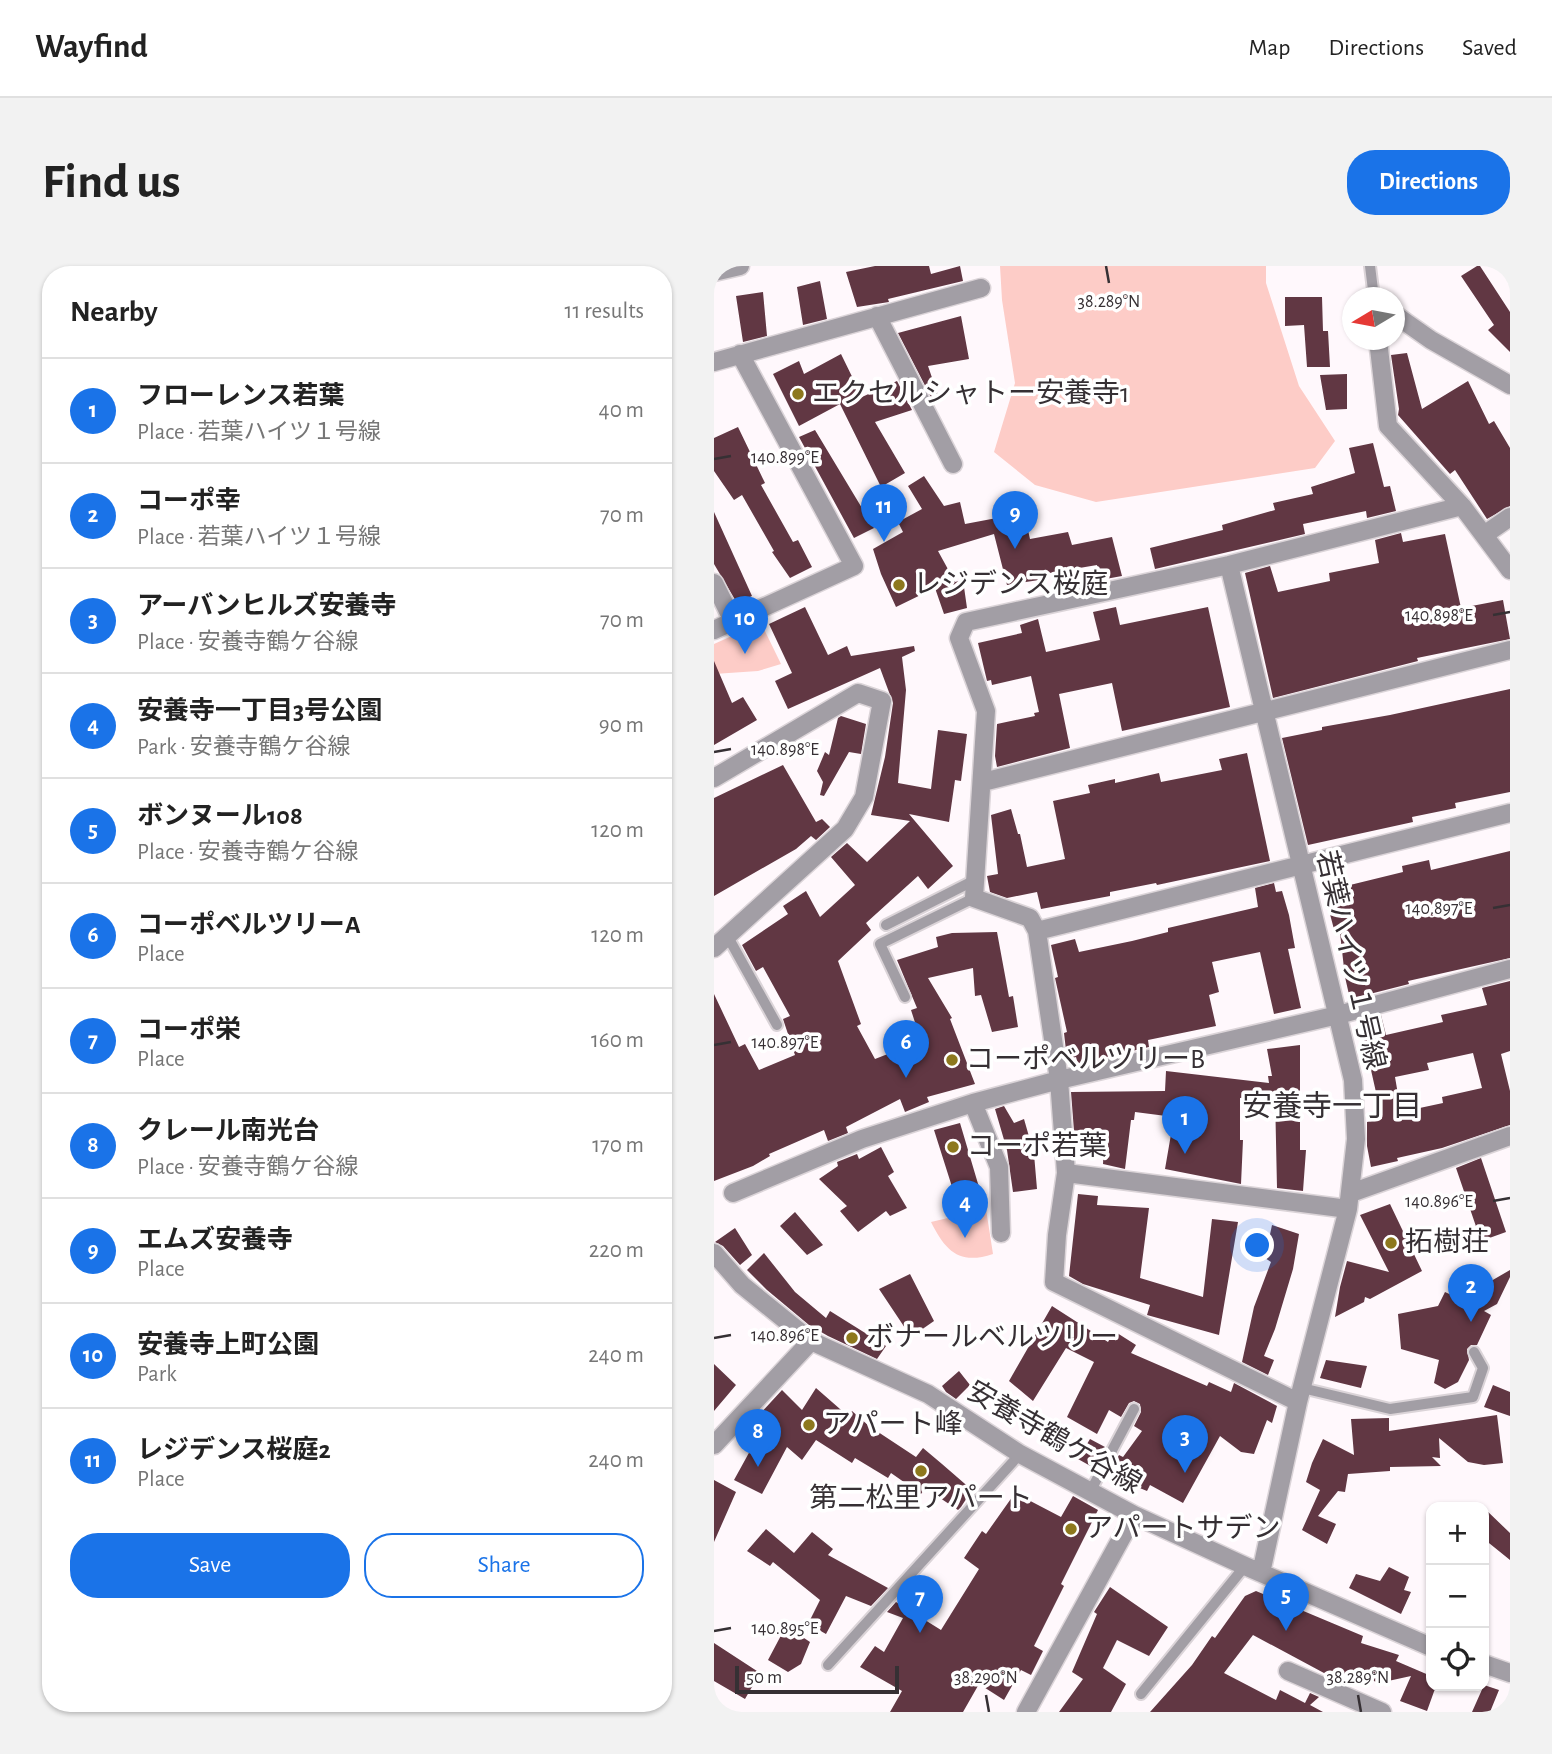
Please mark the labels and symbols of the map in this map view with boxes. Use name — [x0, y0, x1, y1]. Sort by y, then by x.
north arrow — [1342, 287, 1405, 350]
text: 38.289°N — [1078, 293, 1140, 311]
place label: エクセルシャトー安養寺1 — [812, 378, 1130, 408]
marker: エクセルシャトー安養寺1 — [790, 386, 806, 402]
text: 140.899°E — [751, 449, 819, 467]
pin: 11 — [861, 484, 907, 542]
pin: 9 — [992, 491, 1038, 549]
place label: レジデンス桜庭 — [913, 569, 1108, 599]
marker: レジデンス桜庭 — [891, 577, 907, 593]
pin: 10 — [722, 596, 768, 654]
text: 140.898°E — [1405, 607, 1473, 625]
text: 140.898°E — [751, 741, 819, 759]
street label: 若葉ハイツ１号線 — [1311, 848, 1391, 1072]
text: 140.897°E — [1406, 900, 1473, 918]
pin: 6 — [883, 1020, 929, 1078]
text: 140.897°E — [752, 1034, 819, 1052]
place label: コーポベルツリーB — [966, 1044, 1205, 1074]
marker: コーポベルツリーB — [944, 1052, 960, 1068]
district label: 安養寺一丁目 — [1242, 1090, 1422, 1122]
pin: 1 — [1162, 1096, 1208, 1154]
place label: コーポ若葉 — [967, 1131, 1107, 1161]
marker: コーポ若葉 — [945, 1139, 961, 1155]
pin: 4 — [942, 1180, 988, 1238]
text: 140.896°E — [1405, 1193, 1473, 1211]
place label: 拓樹荘 — [1405, 1227, 1489, 1257]
your location — [1240, 1228, 1274, 1262]
marker: 拓樹荘 — [1383, 1235, 1399, 1251]
pin: 2 — [1448, 1264, 1494, 1322]
place label: ボナールベルツリー — [866, 1322, 1118, 1352]
text: 140.896°E — [751, 1327, 819, 1345]
marker: ボナールベルツリー — [844, 1330, 860, 1346]
street label: 安養寺鶴ケ谷線 — [962, 1375, 1147, 1499]
pin: 8 — [735, 1409, 781, 1467]
place label: アパート峰 — [823, 1409, 962, 1439]
pin: 3 — [1162, 1415, 1208, 1473]
marker: アパート峰 — [801, 1417, 817, 1433]
marker: 第二松里アパート — [913, 1463, 929, 1479]
place label: 第二松里アパート — [809, 1483, 1033, 1513]
place label: アパートサデン — [1085, 1513, 1280, 1543]
marker: アパートサデン — [1063, 1521, 1079, 1537]
pin: 5 — [1263, 1573, 1309, 1631]
pin: 7 — [897, 1575, 943, 1633]
text: 140.895°E — [752, 1620, 819, 1638]
scale bar — [735, 1663, 900, 1695]
text: 38.290°N — [954, 1669, 1018, 1687]
text: 38.289°N — [1327, 1669, 1389, 1687]

